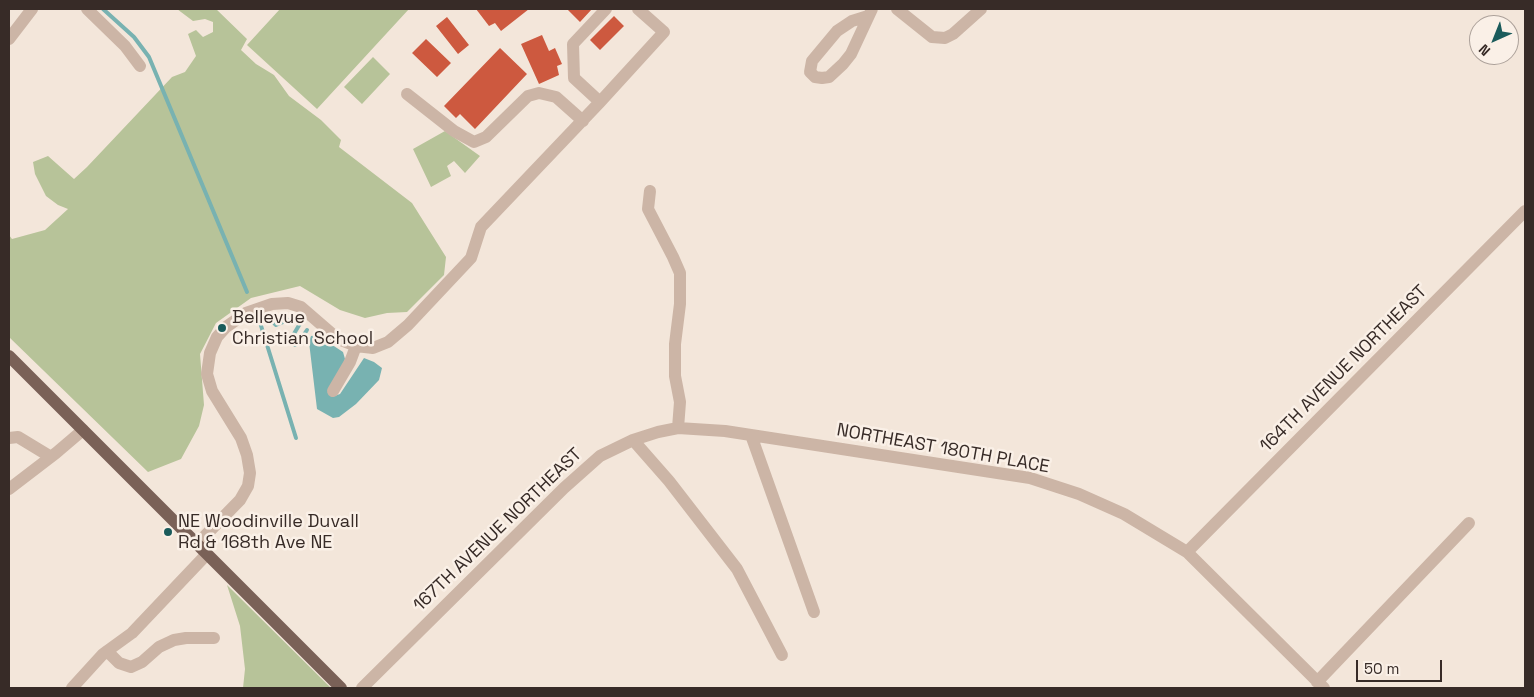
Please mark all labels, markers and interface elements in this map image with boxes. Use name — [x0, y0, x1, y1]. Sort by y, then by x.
north arrow — [1469, 15, 1519, 65]
text: N — [1475, 40, 1494, 60]
street label: 164TH AVENUE NORTHEAST — [1256, 281, 1432, 457]
place label: Bellevue Christian School — [232, 307, 373, 350]
marker: Bellevue Christian School — [216, 322, 228, 334]
street label: NORTHEAST 180TH PLACE — [835, 420, 1051, 478]
street label: 167TH AVENUE NORTHEAST — [409, 444, 587, 616]
place label: NE Woodinville Duvall Rd & 168th Ave NE — [178, 511, 359, 554]
marker: NE Woodinville Duvall Rd & 168th Ave NE — [162, 526, 174, 538]
scale bar — [1359, 650, 1445, 682]
text: 50 m — [1364, 659, 1399, 678]

